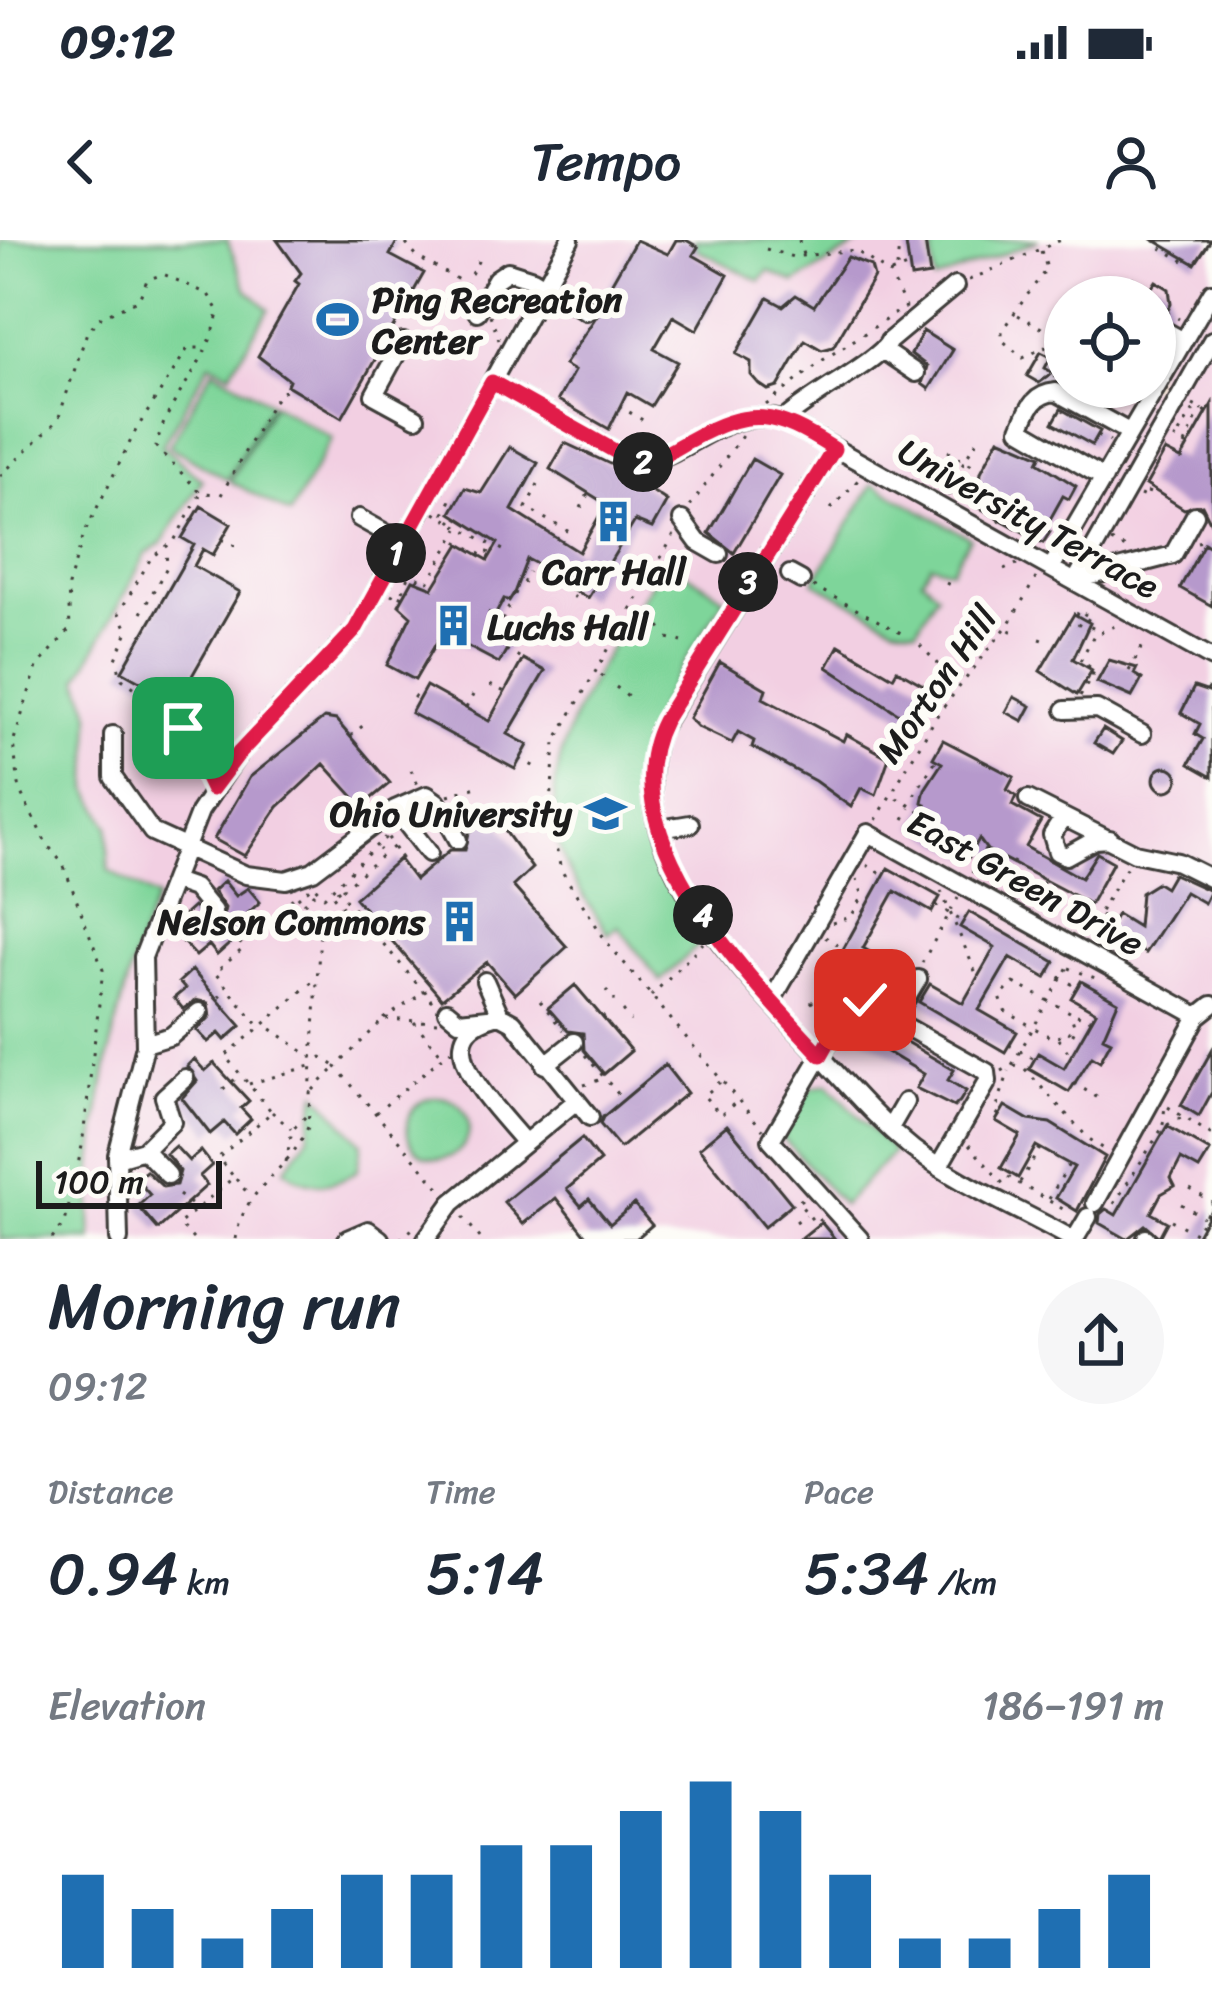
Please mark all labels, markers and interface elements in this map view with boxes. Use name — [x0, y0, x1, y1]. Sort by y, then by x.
text: 09:12 — [60, 2, 175, 82]
text: Tempo — [531, 114, 681, 210]
icon: back — [48, 129, 114, 195]
icon: person — [1098, 129, 1164, 195]
place label: Ping Recreation Center — [371, 268, 623, 373]
map controls — [1044, 276, 1176, 408]
button: locate — [1044, 276, 1176, 408]
sports icon: Ping Recreation Center — [315, 297, 361, 343]
street label: University Terrace — [886, 420, 1171, 617]
pin: 2 — [613, 432, 673, 492]
text: 2 — [633, 433, 653, 491]
building icon: Carr Hall — [591, 498, 637, 544]
pin: 1 — [366, 523, 426, 583]
text: 1 — [389, 524, 403, 582]
place label: Carr Hall — [541, 540, 687, 604]
pin: 3 — [718, 552, 778, 612]
text: 3 — [739, 553, 757, 611]
street label: Morton Hill — [859, 591, 1015, 777]
place label: Luchs Hall — [487, 595, 650, 659]
building icon: Luchs Hall — [430, 603, 476, 649]
pin — [132, 677, 234, 779]
icon: arrive — [150, 695, 216, 761]
place label: Ohio University — [330, 782, 573, 846]
school or university icon: Ohio University — [583, 790, 629, 836]
street label: East Green Drive — [895, 791, 1156, 975]
pin: 4 — [673, 885, 733, 945]
text: 4 — [693, 886, 713, 944]
place label: Nelson Commons — [157, 890, 426, 954]
building icon: Nelson Commons — [436, 898, 482, 944]
pin — [814, 949, 916, 1051]
icon: check — [832, 967, 898, 1033]
text: 100 m — [54, 1153, 144, 1211]
scale bar — [36, 1155, 222, 1208]
text: Morning run — [48, 1248, 401, 1365]
button: share — [1038, 1278, 1164, 1404]
text: 09:12 — [48, 1352, 148, 1421]
text: Distance — [48, 1463, 173, 1521]
text: Time — [426, 1463, 496, 1521]
text: Pace — [804, 1463, 874, 1521]
text: 0.94 — [48, 1521, 178, 1627]
text: 5:14 — [426, 1521, 544, 1627]
text: 5:34 — [804, 1521, 929, 1627]
text: km — [178, 1554, 230, 1612]
text: /km — [929, 1554, 997, 1612]
text: Elevation — [48, 1671, 206, 1740]
text: 186–191 m — [982, 1671, 1164, 1740]

